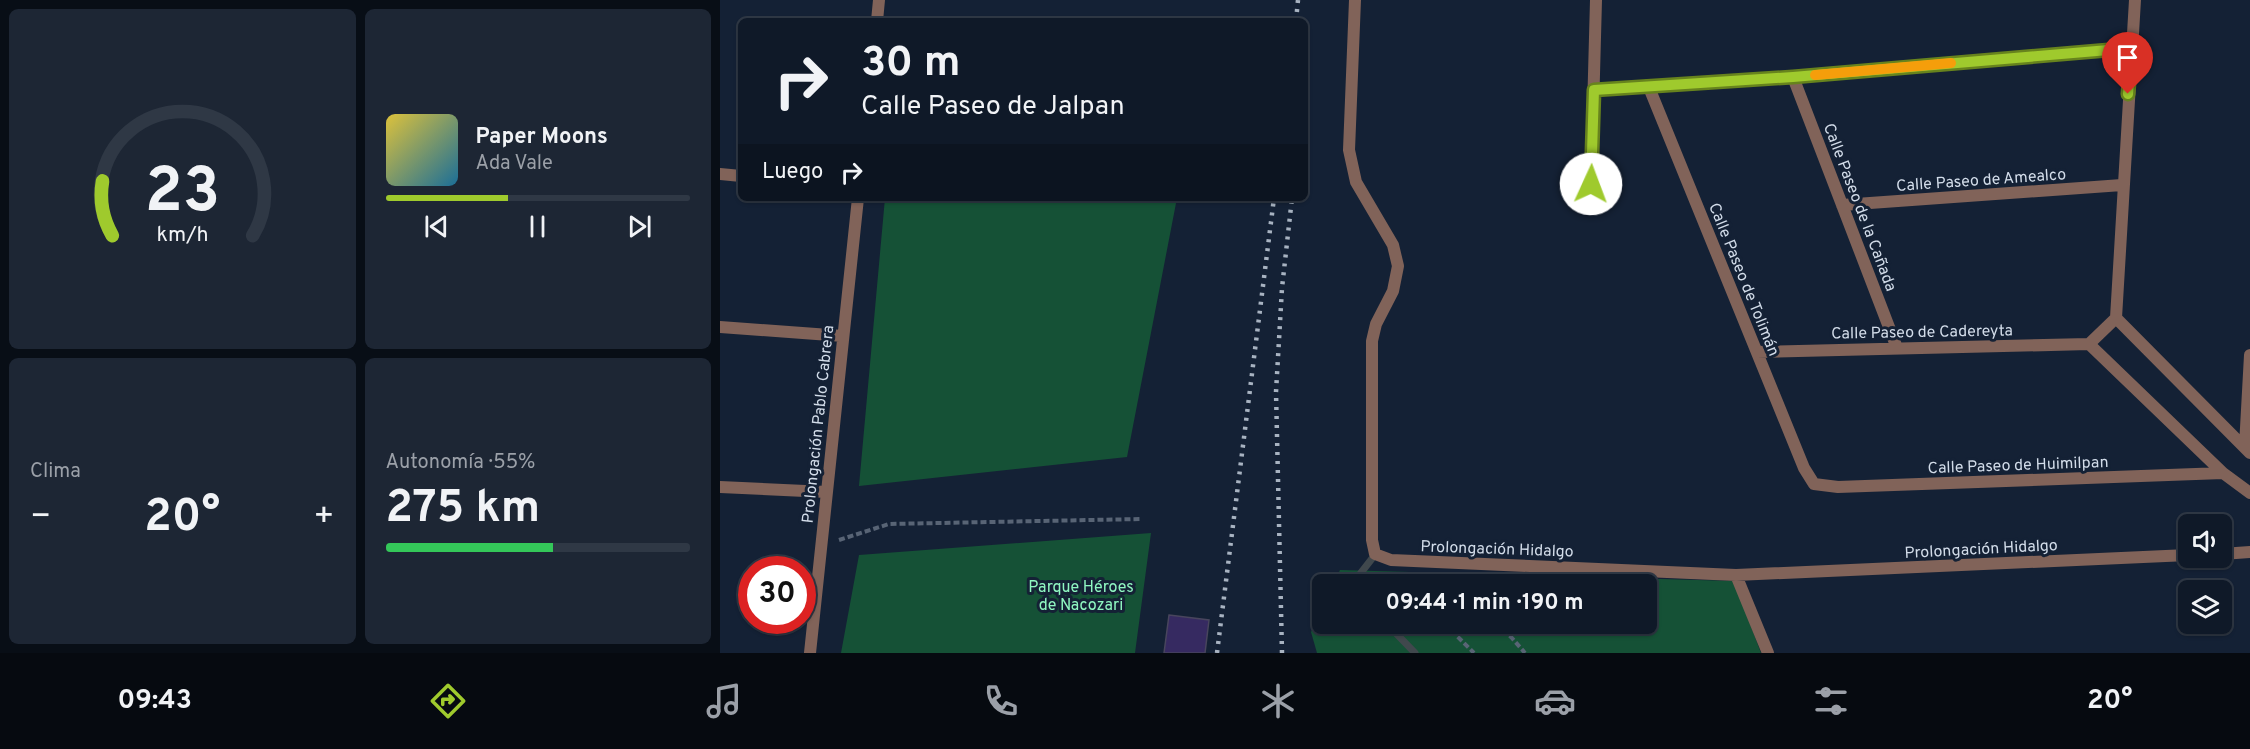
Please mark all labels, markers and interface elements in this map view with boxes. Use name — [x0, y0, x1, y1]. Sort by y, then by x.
pin — [2102, 32, 2153, 94]
text: 30 m — [861, 38, 960, 91]
icon: arrive — [2111, 41, 2144, 74]
icon: right — [762, 42, 840, 120]
text: Calle Paseo de Jalpan — [861, 90, 1125, 124]
street label: Calle Paseo de la Cañada — [1818, 121, 1900, 295]
text: Paper Moons — [476, 124, 608, 151]
text: Ada Vale — [476, 151, 553, 177]
position arrow — [1559, 152, 1623, 216]
text: 23 — [144, 155, 220, 234]
icon: right — [835, 156, 868, 189]
text: Luego — [762, 159, 823, 186]
street label: Calle Paseo de Amealco — [1896, 165, 2067, 197]
street label: Calle Paseo de Tolimán — [1703, 200, 1783, 359]
icon: previous — [420, 210, 453, 243]
icon: pause — [521, 210, 554, 243]
icon: next — [623, 210, 656, 243]
text: km/h — [156, 222, 208, 249]
street label: Calle Paseo de Cadereyta — [1831, 321, 2013, 345]
street label: Prolongación Pablo Cabrera — [799, 324, 839, 524]
text: Autonomía · 55% — [386, 450, 535, 476]
street label: Calle Paseo de Huimilpan — [1927, 453, 2109, 479]
text: Clima — [30, 459, 81, 485]
text: 275 km — [386, 481, 540, 538]
text: 20° — [144, 490, 220, 547]
text: − — [30, 497, 51, 539]
text: + — [313, 497, 334, 539]
map controls — [2178, 514, 2232, 634]
button: sound — [2178, 514, 2232, 568]
street label: Prolongación Hidalgo — [1904, 536, 2058, 564]
street label: Prolongación Hidalgo — [1420, 537, 1574, 563]
speed limit sign: 30 — [738, 556, 816, 634]
park label: Parque Héroes de Nacozari — [1028, 578, 1134, 616]
button: layers — [2178, 580, 2232, 634]
text: 09:44 · 1 min · 190 m — [1385, 590, 1584, 617]
icon: directions — [427, 680, 469, 722]
icon: music — [703, 680, 745, 722]
icon: phone — [980, 680, 1022, 722]
icon: climate — [1257, 680, 1299, 722]
icon: car — [1534, 680, 1576, 722]
icon: filters — [1810, 680, 1852, 722]
text: 09:43 — [117, 684, 192, 718]
text: 20° — [2087, 684, 2133, 718]

